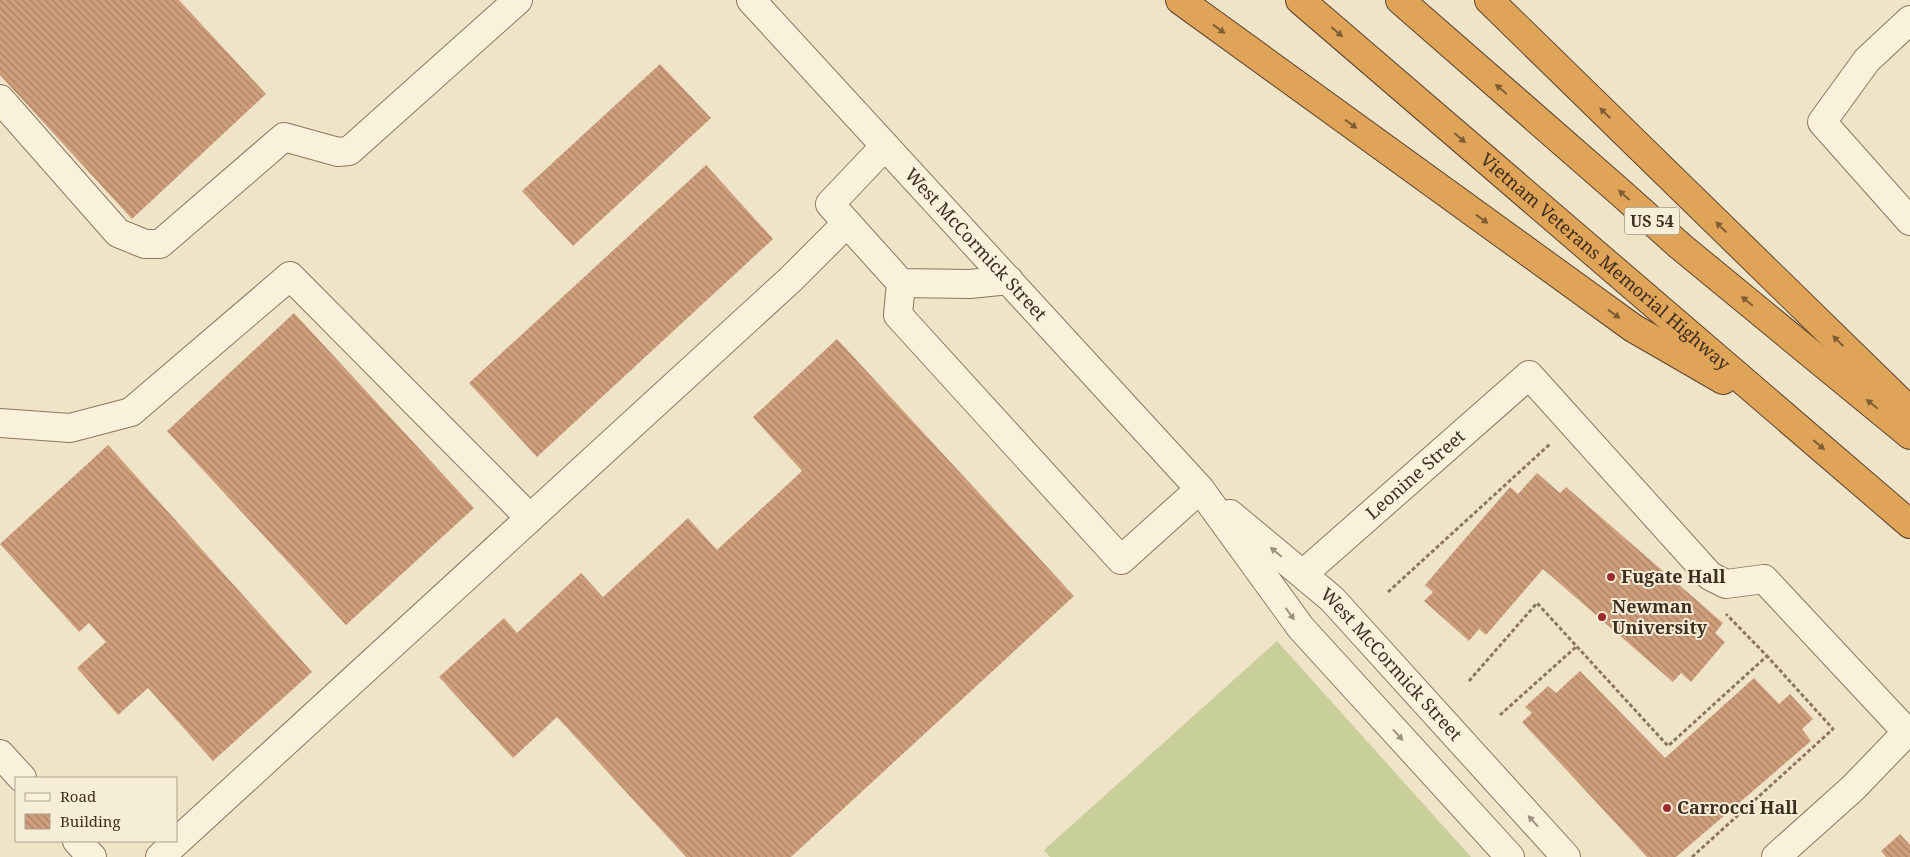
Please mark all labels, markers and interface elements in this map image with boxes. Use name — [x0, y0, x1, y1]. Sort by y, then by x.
one-way arrow — [1212, 24, 1226, 34]
one-way arrow — [1331, 26, 1343, 37]
one-way arrow — [1495, 83, 1508, 94]
one-way arrow — [1600, 107, 1612, 119]
one-way arrow — [1344, 119, 1358, 129]
one-way arrow — [1453, 133, 1466, 144]
street label: Vietnam Veterans Memorial Highway — [1476, 147, 1736, 376]
street label: West McCormick Street — [900, 162, 1053, 325]
one-way arrow — [1618, 189, 1630, 201]
road number: US 54 — [1624, 208, 1680, 235]
one-way arrow — [1476, 214, 1489, 224]
one-way arrow — [1716, 221, 1728, 233]
one-way arrow — [1740, 296, 1753, 307]
one-way arrow — [1607, 309, 1621, 319]
one-way arrow — [1832, 335, 1844, 347]
one-way arrow — [1866, 399, 1879, 410]
street label: Leonine Street — [1360, 424, 1470, 524]
one-way arrow — [1812, 440, 1825, 451]
one-way arrow — [1270, 547, 1282, 558]
place label: Fugate Hall — [1621, 564, 1726, 588]
marker: Fugate Hall — [1605, 571, 1617, 583]
street label: West McCormick Street — [1316, 582, 1468, 746]
place label: Newman University — [1612, 594, 1708, 639]
one-way arrow — [1285, 607, 1295, 621]
marker: Newman University — [1596, 611, 1608, 623]
one-way arrow — [1392, 728, 1404, 740]
legend — [15, 777, 178, 842]
text: Road — [60, 786, 96, 806]
place label: Carrocci Hall — [1677, 795, 1799, 819]
marker: Carrocci Hall — [1661, 802, 1673, 814]
text: Building — [60, 811, 121, 831]
one-way arrow — [1527, 815, 1539, 827]

